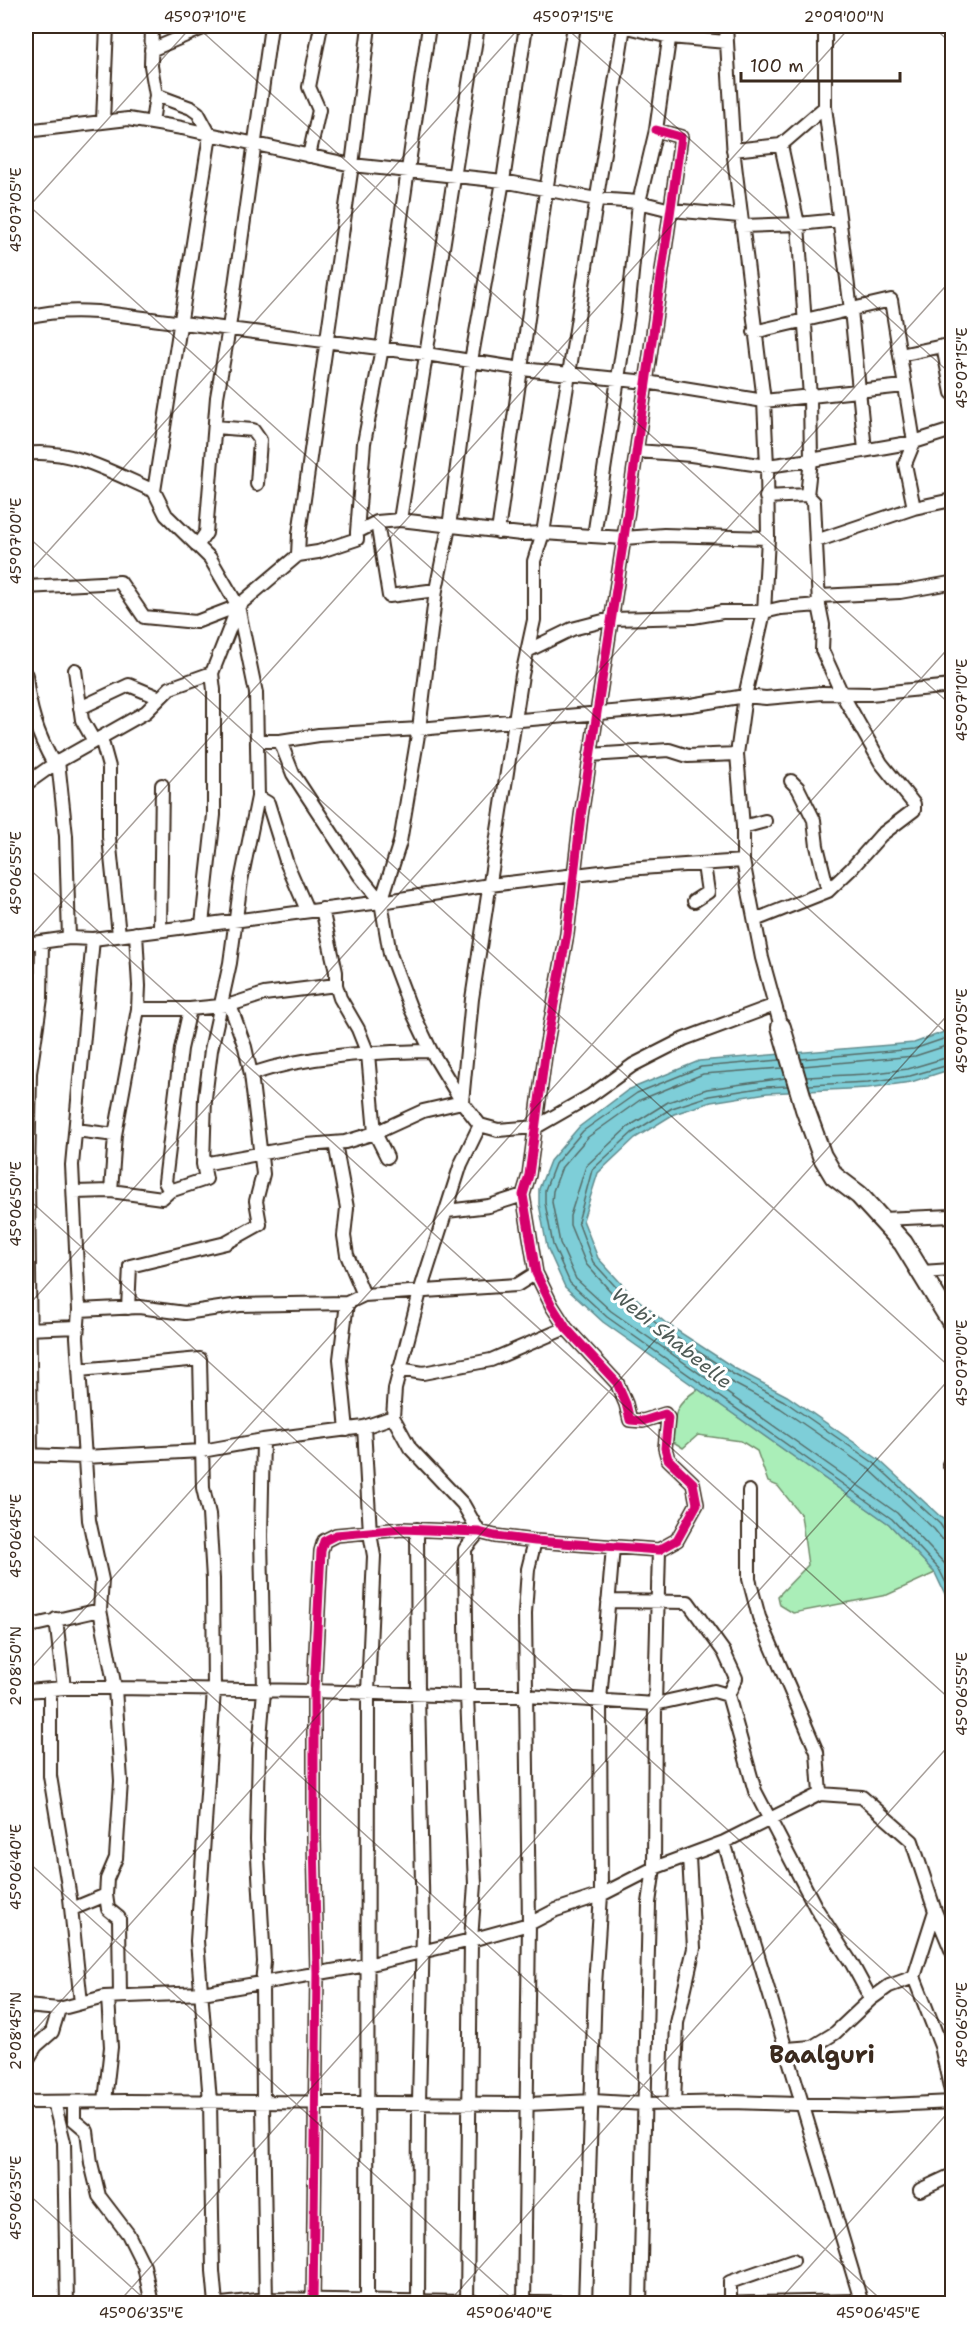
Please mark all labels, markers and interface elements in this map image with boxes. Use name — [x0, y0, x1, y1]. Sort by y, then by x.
text: 45°07'10"E — [164, 7, 246, 27]
text: 45°07'15"E — [532, 7, 614, 27]
text: 2°09'00"N — [804, 7, 884, 27]
scale bar — [741, 45, 900, 83]
text: 100 m — [750, 54, 804, 78]
text: 45°07'05"E — [6, 167, 26, 253]
text: 45°07'15"E — [952, 327, 972, 409]
text: 45°07'00"E — [6, 498, 26, 584]
text: 45°07'10"E — [952, 659, 972, 741]
text: 45°06'55"E — [6, 831, 26, 915]
text: 45°07'05"E — [952, 988, 972, 1074]
text: 45°06'50"E — [6, 1161, 26, 1247]
water label: Webi Shabeelle — [606, 1281, 738, 1395]
text: 45°07'00"E — [952, 1320, 972, 1406]
text: 45°06'45"E — [6, 1494, 26, 1578]
text: 2°08'50"N — [6, 1626, 26, 1706]
text: 45°06'55"E — [952, 1652, 972, 1736]
text: 45°06'40"E — [6, 1824, 26, 1910]
text: 45°06'50"E — [952, 1982, 972, 2068]
text: 2°08'45"N — [6, 1992, 26, 2070]
district label: Baalguri — [769, 2039, 875, 2071]
text: 45°06'35"E — [6, 2156, 26, 2240]
text: 45°06'35"E — [99, 2303, 183, 2323]
text: 45°06'40"E — [466, 2303, 552, 2323]
text: 45°06'45"E — [836, 2303, 920, 2323]

